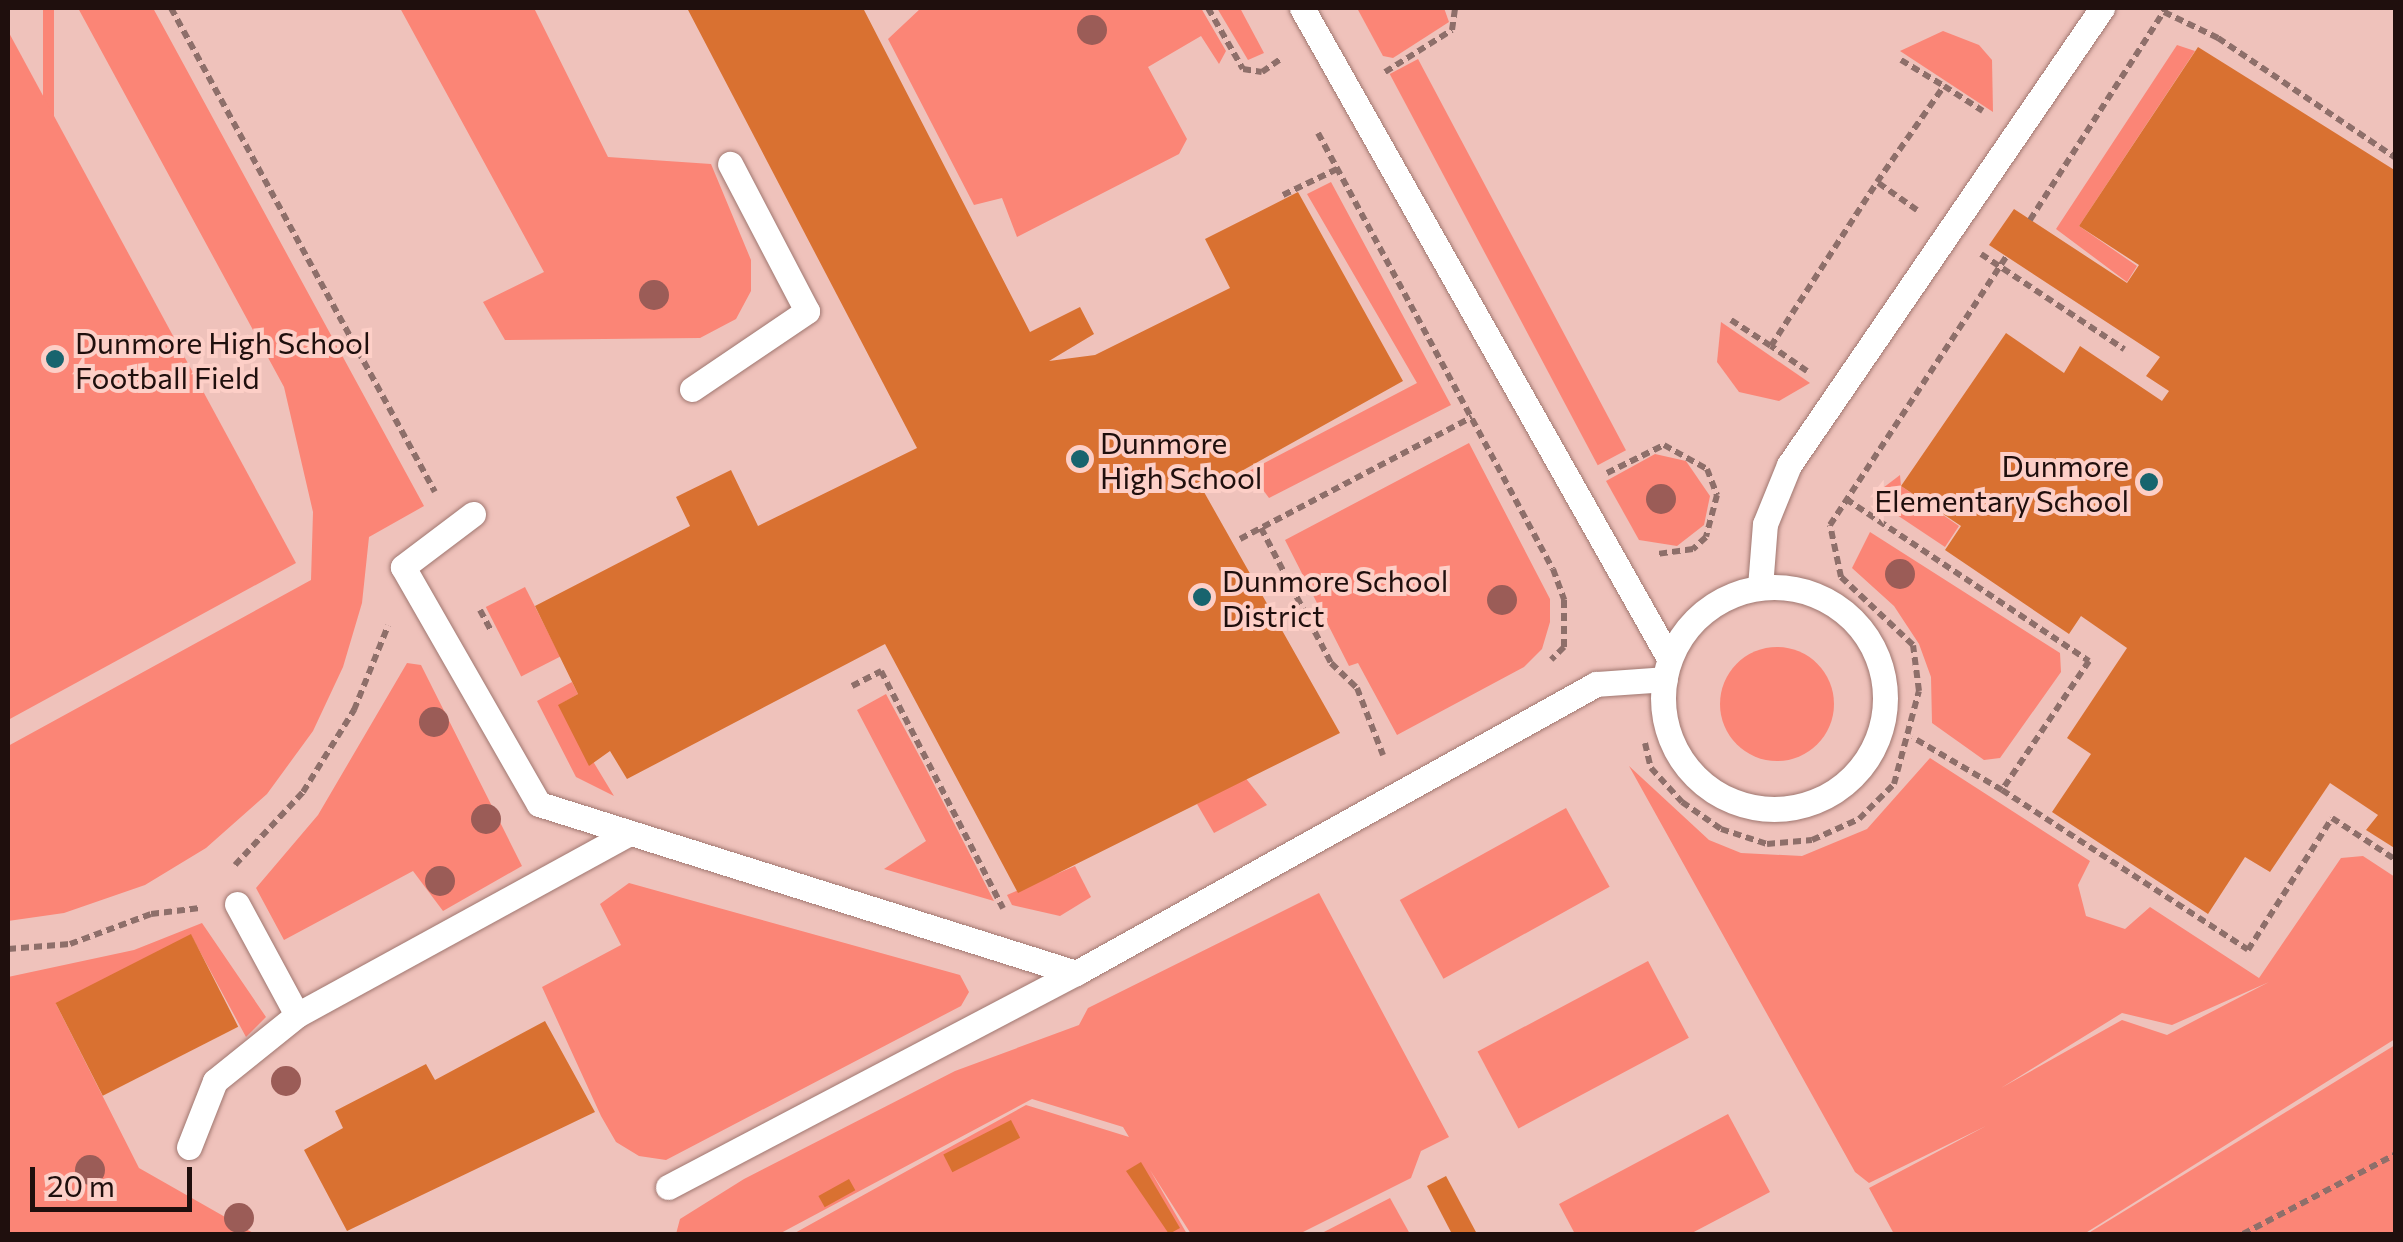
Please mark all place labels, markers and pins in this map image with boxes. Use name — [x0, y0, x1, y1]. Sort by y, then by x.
place label: Dunmore High School Football Field — [75, 324, 371, 394]
marker: Dunmore High School Football Field — [44, 348, 66, 370]
place label: Dunmore High School — [1100, 424, 1262, 494]
place label: Dunmore Elementary School — [1874, 447, 2129, 518]
marker: Dunmore High School — [1069, 448, 1091, 470]
marker: Dunmore Elementary School — [2138, 471, 2160, 493]
place label: Dunmore School District — [1222, 562, 1448, 632]
marker: Dunmore School District — [1191, 586, 1213, 608]

